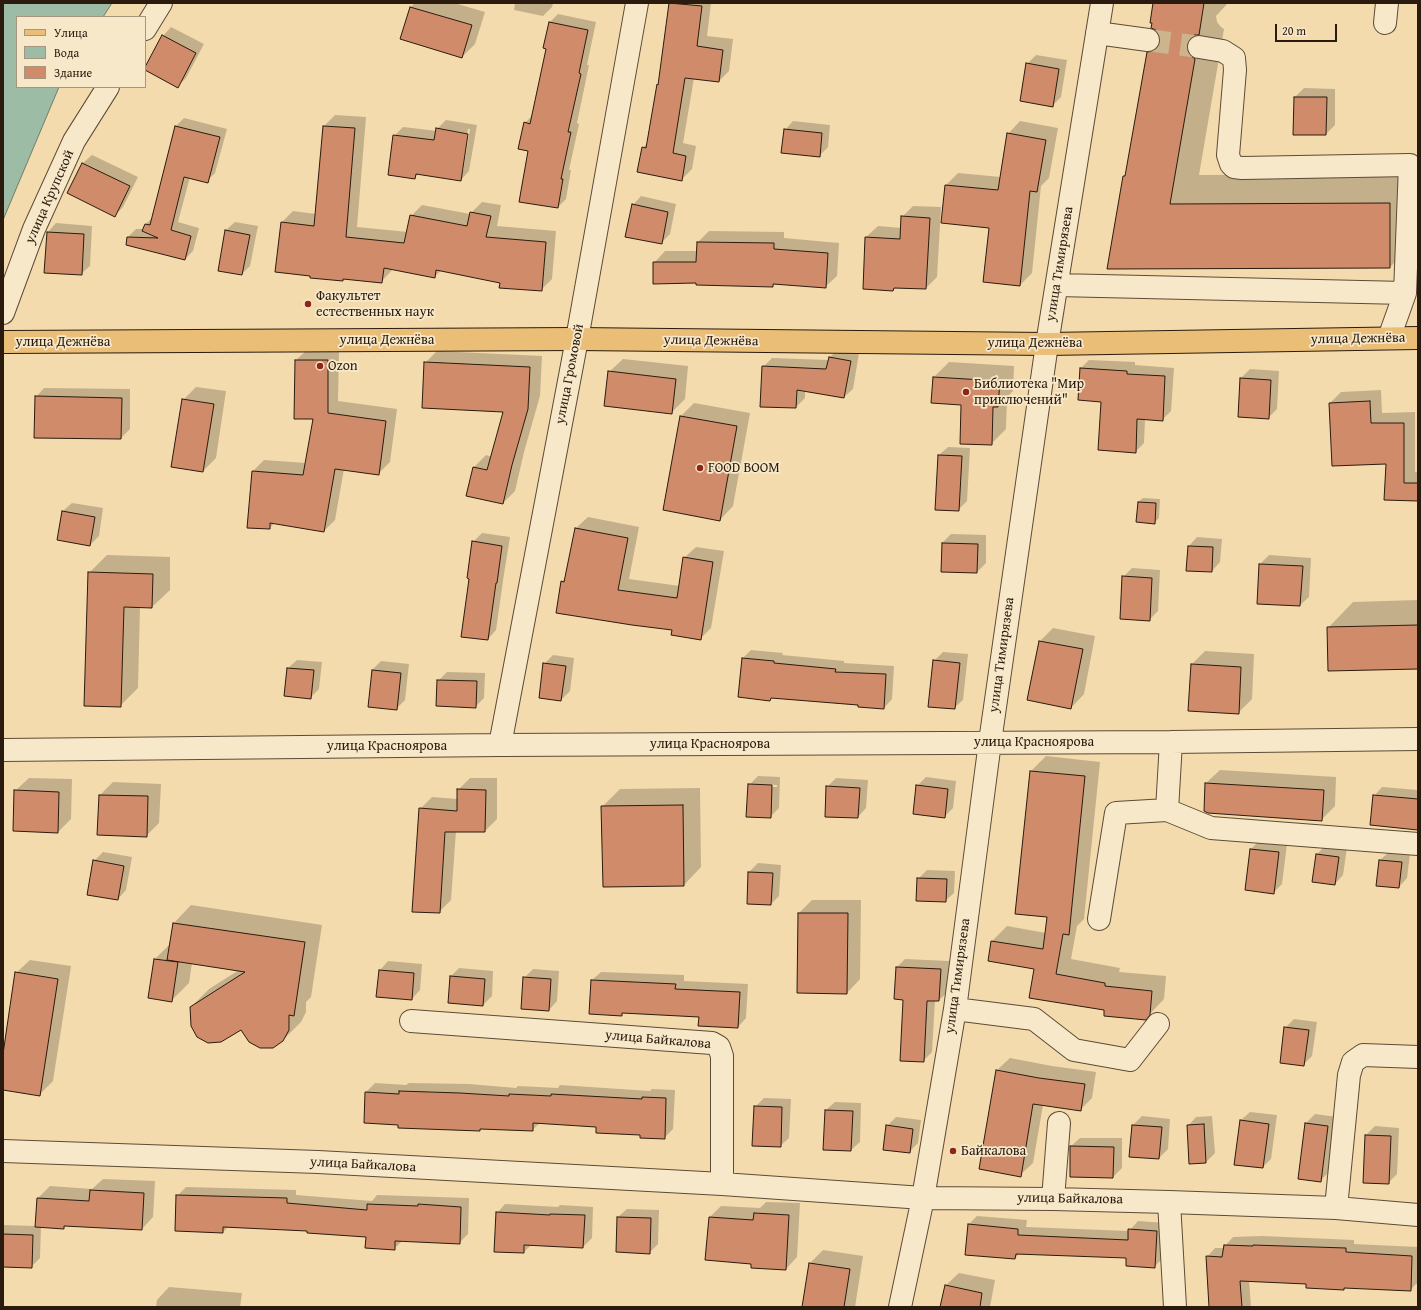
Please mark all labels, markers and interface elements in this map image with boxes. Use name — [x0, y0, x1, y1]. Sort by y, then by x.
legend — [16, 16, 146, 88]
scale bar — [1277, 16, 1339, 42]
text: 20 m — [1282, 22, 1306, 39]
text: Улица — [54, 24, 88, 41]
text: Вода — [54, 44, 79, 61]
text: Здание — [54, 64, 92, 81]
street label: улица Крупской — [22, 147, 78, 247]
street label: улица Тимирязева — [1043, 205, 1077, 323]
place label: Факультет естественных наук — [316, 288, 434, 320]
marker: Факультет естественных наук — [303, 299, 313, 309]
street label: улица Громовой — [552, 322, 588, 426]
street label: улица Дежнёва — [1310, 330, 1406, 348]
street label: улица Дежнёва — [340, 332, 434, 348]
street label: улица Дежнёва — [663, 332, 759, 350]
street label: улица Дежнёва — [16, 334, 110, 350]
street label: улица Дежнёва — [988, 335, 1082, 351]
place label: Ozon — [328, 358, 358, 374]
marker: Ozon — [315, 361, 325, 371]
place label: Библиотека "Мир приключений" — [974, 376, 1084, 408]
marker: Библиотека "Мир приключений" — [961, 387, 971, 397]
place label: FOOD BOOM — [708, 460, 780, 476]
marker: FOOD BOOM — [695, 463, 705, 473]
street label: улица Тимирязева — [986, 596, 1018, 714]
street label: улица Красноярова — [974, 734, 1094, 750]
street label: улица Красноярова — [650, 736, 770, 752]
street label: улица Красноярова — [327, 738, 447, 754]
street label: улица Тимирязева — [942, 917, 974, 1035]
street label: улица Байкалова — [604, 1027, 712, 1053]
place label: Байкалова — [961, 1143, 1026, 1159]
marker: Байкалова — [948, 1146, 958, 1156]
street label: улица Байкалова — [310, 1154, 416, 1176]
street label: улица Байкалова — [1017, 1190, 1123, 1208]

